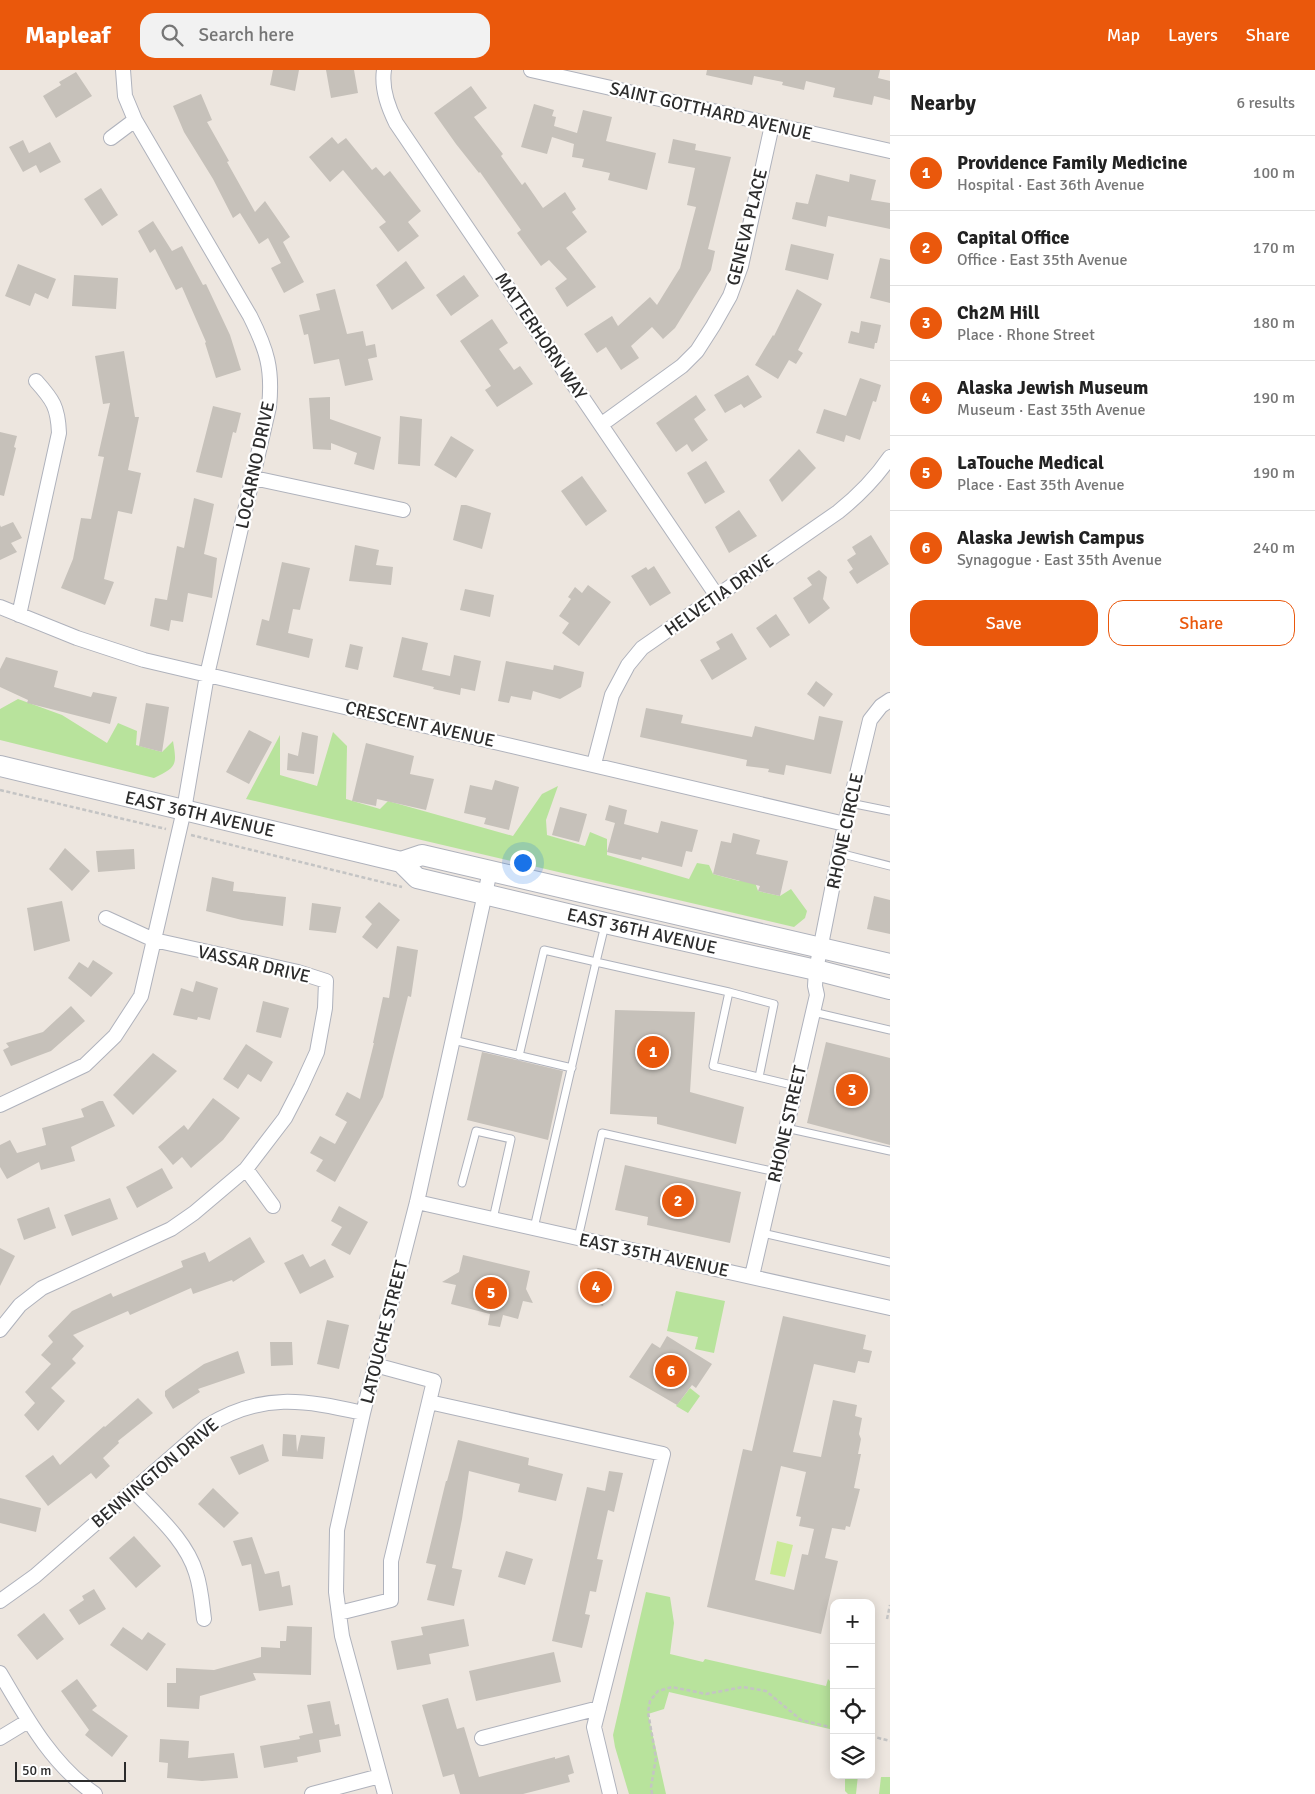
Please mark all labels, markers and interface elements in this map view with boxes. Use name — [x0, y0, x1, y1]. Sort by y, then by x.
search box — [140, 13, 490, 58]
text: Mapleaf — [25, 20, 110, 50]
icon: search — [158, 21, 186, 49]
text: Search here — [198, 23, 294, 47]
text: Map — [1107, 24, 1140, 46]
text: Layers — [1168, 24, 1218, 46]
text: Share — [1246, 24, 1290, 46]
street label: SAINT GOTTHARD AVENUE — [608, 77, 814, 145]
text: Nearby — [910, 90, 976, 116]
text: 6 results — [1236, 93, 1295, 113]
text: Providence Family Medicine — [957, 151, 1187, 175]
text: 1 — [922, 163, 930, 183]
text: 100 m — [1253, 163, 1295, 183]
street label: GENEVA PLACE — [722, 166, 772, 288]
text: Hospital · East 36th Avenue — [957, 175, 1145, 195]
text: Capital Office — [957, 226, 1070, 250]
text: 2 — [922, 238, 930, 258]
text: 170 m — [1253, 238, 1295, 258]
text: Office · East 35th Avenue — [957, 250, 1127, 270]
street label: MATTERHORN WAY — [490, 268, 592, 404]
text: Ch2M Hill — [957, 301, 1040, 325]
text: 3 — [922, 313, 930, 333]
text: 180 m — [1253, 313, 1295, 333]
text: Place · Rhone Street — [957, 325, 1095, 345]
text: Alaska Jewish Museum — [957, 376, 1148, 400]
text: 4 — [922, 388, 930, 408]
text: 190 m — [1253, 388, 1295, 408]
street label: LOCARNO DRIVE — [231, 399, 279, 531]
text: Museum · East 35th Avenue — [957, 400, 1145, 420]
text: LaTouche Medical — [957, 451, 1104, 475]
text: 5 — [922, 463, 930, 483]
text: 190 m — [1253, 463, 1295, 483]
text: Place · East 35th Avenue — [957, 475, 1125, 495]
text: Alaska Jewish Campus — [957, 526, 1144, 550]
text: 6 — [922, 538, 930, 558]
text: 240 m — [1253, 538, 1295, 558]
street label: HELVETIA DRIVE — [660, 549, 778, 641]
text: Synagogue · East 35th Avenue — [957, 550, 1162, 570]
button: Save — [910, 600, 1098, 646]
button: Share — [1108, 600, 1295, 646]
street label: CRESCENT AVENUE — [343, 696, 497, 752]
street label: RHONE CIRCLE — [822, 771, 868, 891]
street label: EAST 36TH AVENUE — [123, 786, 277, 842]
your location — [510, 850, 536, 876]
street label: EAST 36TH AVENUE — [565, 903, 719, 959]
street label: VASSAR DRIVE — [196, 940, 312, 988]
pin: 1 — [637, 1033, 669, 1071]
street label: RHONE STREET — [763, 1063, 811, 1185]
pin: 3 — [836, 1071, 868, 1109]
pin: 2 — [662, 1182, 694, 1220]
street label: EAST 35TH AVENUE — [577, 1228, 731, 1282]
street label: LATOUCHE STREET — [356, 1258, 412, 1406]
pin: 4 — [580, 1268, 612, 1306]
pin: 5 — [475, 1274, 507, 1312]
pin: 6 — [655, 1352, 687, 1390]
street label: BENNINGTON DRIVE — [87, 1413, 223, 1533]
map controls — [830, 1599, 875, 1779]
button: + — [830, 1599, 875, 1644]
button: − — [830, 1644, 875, 1689]
button: locate — [830, 1689, 875, 1734]
button: layers — [830, 1734, 875, 1779]
scale bar — [15, 1759, 126, 1782]
text: 50 m — [22, 1762, 51, 1779]

